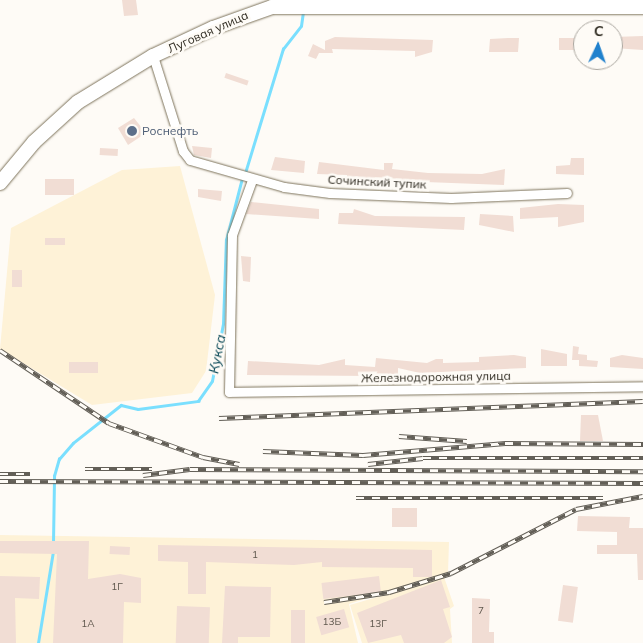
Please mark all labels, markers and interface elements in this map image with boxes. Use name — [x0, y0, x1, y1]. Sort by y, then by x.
street label: Луговая улица — [165, 8, 251, 56]
north arrow — [573, 20, 623, 70]
text: С — [593, 22, 604, 40]
place label: Роснефть — [142, 124, 198, 138]
marker: Роснефть — [126, 125, 138, 137]
street label: Сочинский тупик — [327, 172, 427, 192]
water label: Кукса — [205, 333, 229, 375]
street label: Железнодорожная улица — [361, 368, 511, 386]
house number: 1 — [252, 549, 258, 561]
house number: 1Г — [111, 581, 123, 593]
house number: 7 — [478, 605, 484, 617]
house number: 13Б — [323, 616, 341, 628]
house number: 1А — [81, 618, 95, 630]
house number: 13Г — [369, 618, 387, 630]

